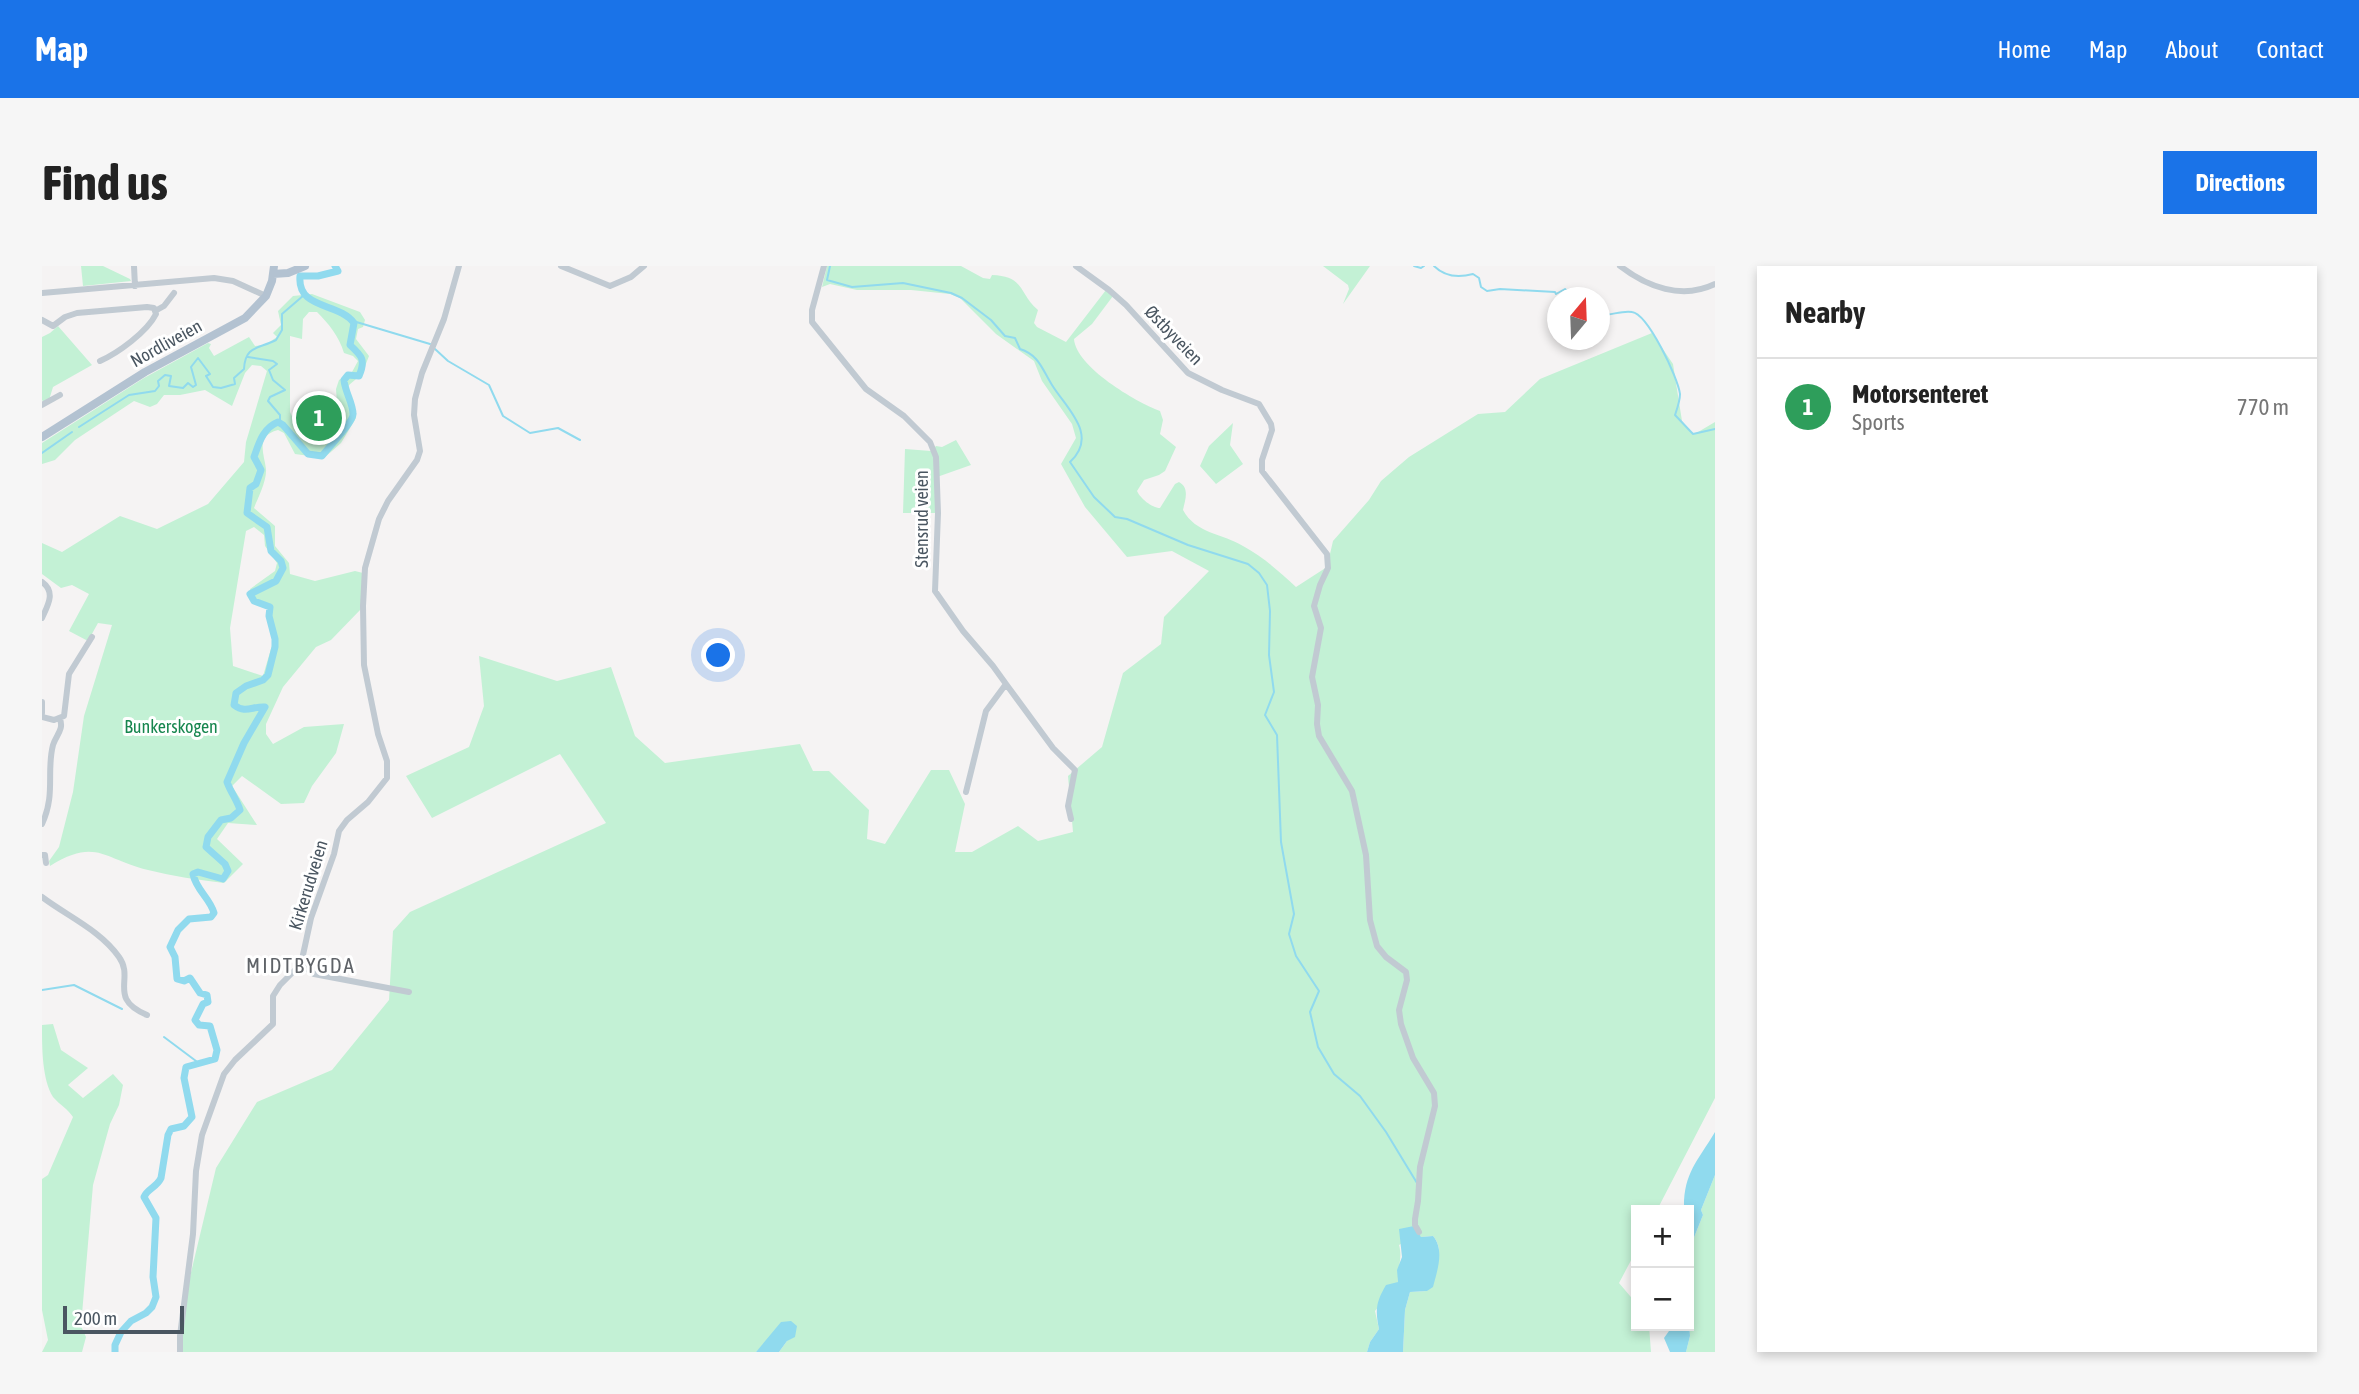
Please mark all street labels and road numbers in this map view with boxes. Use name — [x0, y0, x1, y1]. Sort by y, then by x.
street label: Østbyveien — [1141, 301, 1207, 369]
street label: Nordliveien — [127, 315, 205, 371]
street label: Stensrud veien — [911, 470, 932, 568]
street label: Kirkerudveien — [284, 837, 332, 933]

